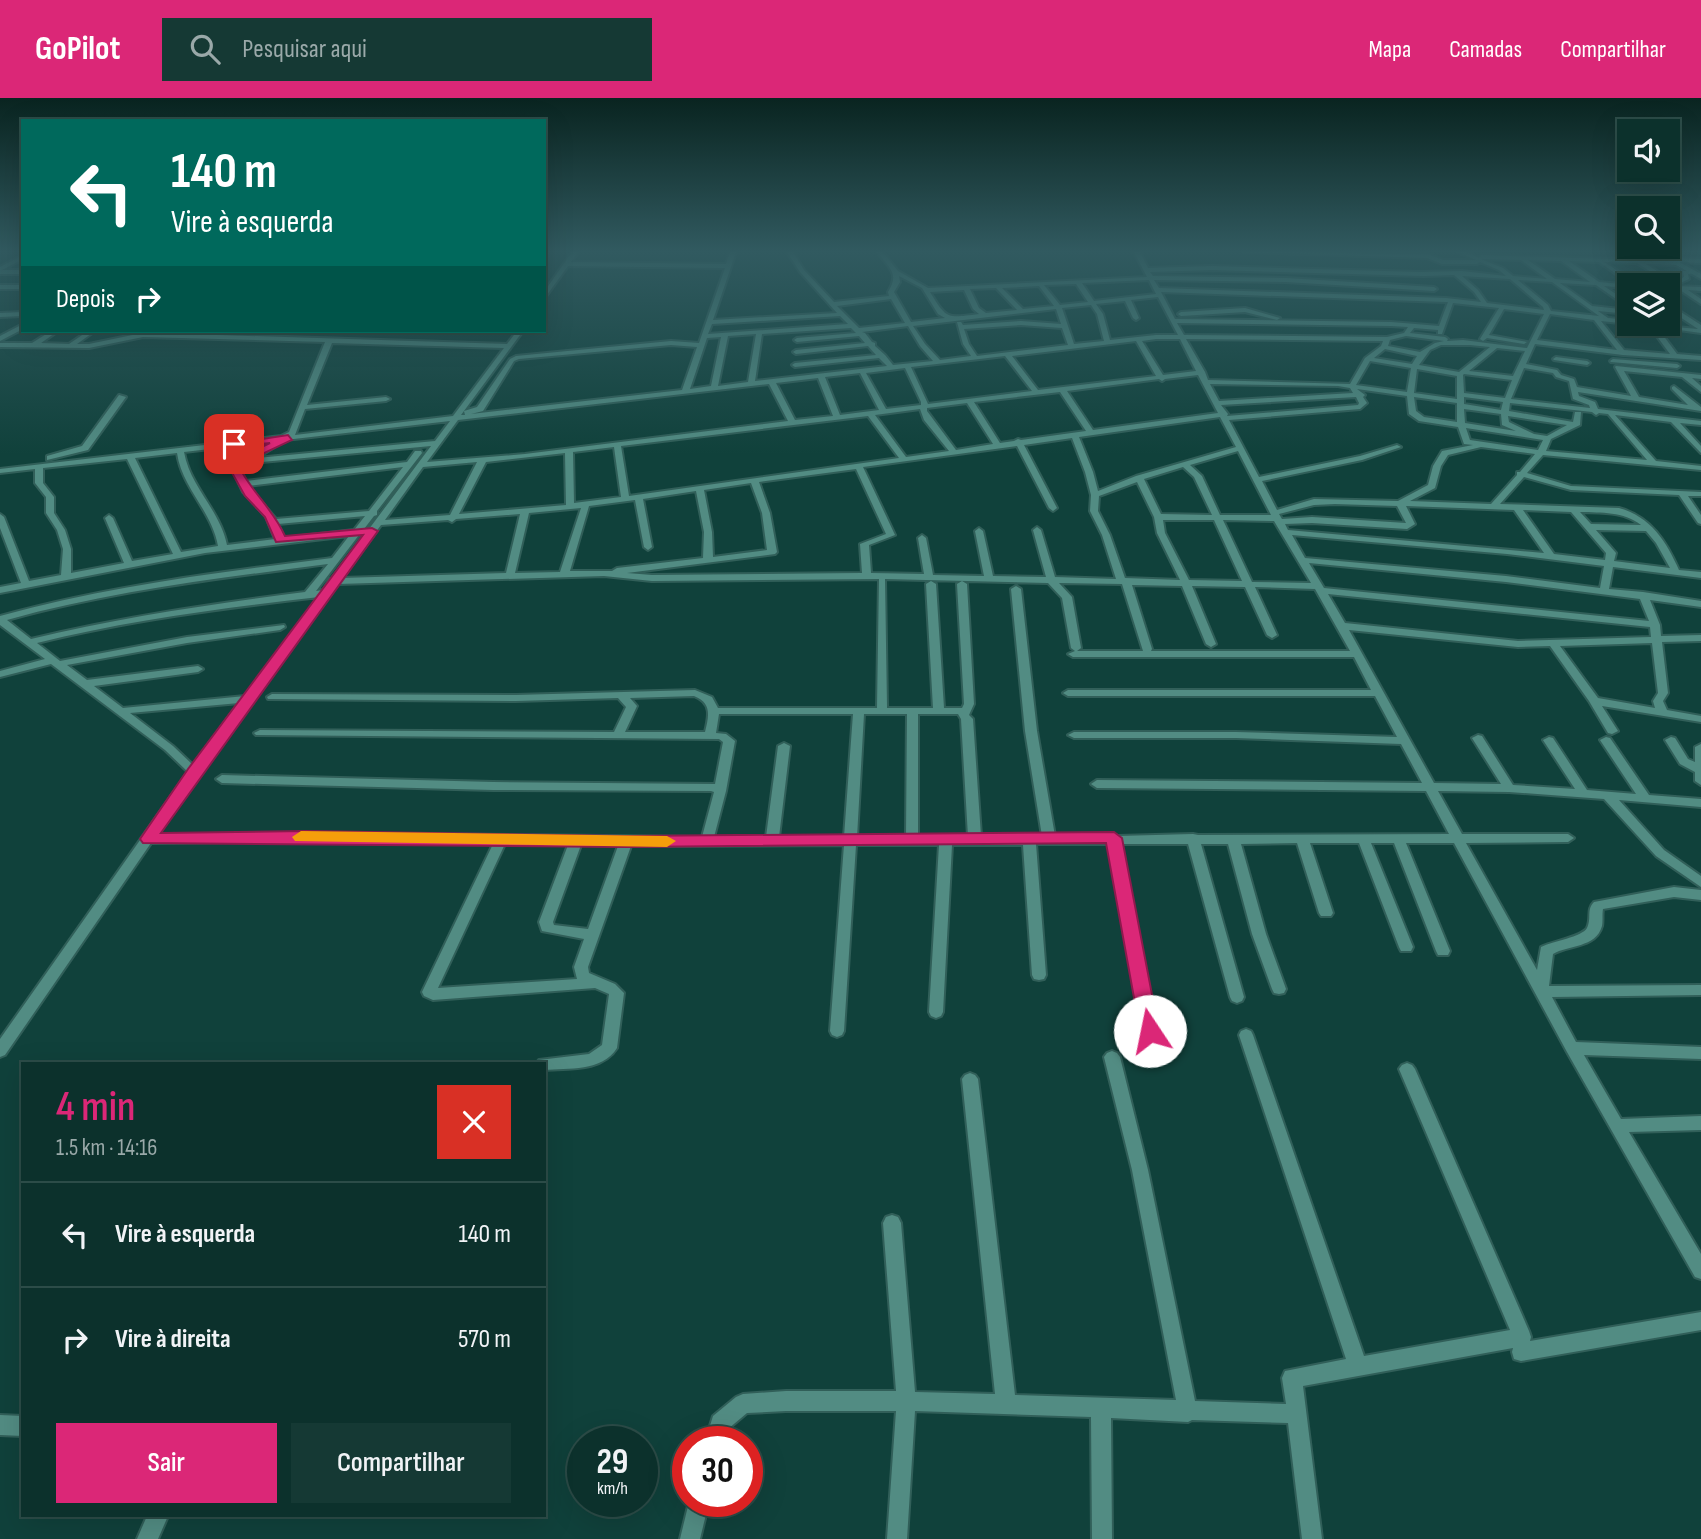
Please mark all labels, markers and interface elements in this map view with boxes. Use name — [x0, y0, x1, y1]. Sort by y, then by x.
search box — [162, 18, 652, 81]
text: GoPilot — [35, 29, 120, 69]
icon: search — [186, 30, 224, 68]
text: Pesquisar aqui — [242, 34, 367, 65]
text: Mapa — [1369, 35, 1411, 64]
text: Camadas — [1449, 35, 1522, 64]
text: Compartilhar — [1560, 35, 1666, 64]
map controls — [1617, 119, 1680, 336]
button: sound — [1617, 119, 1680, 182]
text: 140 m — [171, 143, 277, 202]
icon: left — [56, 147, 147, 238]
button: search — [1617, 196, 1680, 259]
text: Vire à esquerda — [171, 203, 334, 242]
button: layers — [1617, 273, 1680, 336]
icon: right — [129, 280, 167, 318]
text: Depois — [56, 284, 115, 315]
pin — [204, 414, 264, 474]
icon: arrive — [215, 425, 253, 463]
position arrow — [1113, 994, 1187, 1068]
text: 4 min — [56, 1082, 135, 1133]
button: close — [437, 1085, 511, 1159]
text: 1.5 km · 14:16 — [56, 1134, 157, 1162]
icon: left — [56, 1216, 94, 1254]
text: Vire à esquerda — [115, 1219, 255, 1250]
text: 140 m — [459, 1219, 511, 1250]
icon: right — [56, 1321, 94, 1359]
text: Vire à direita — [115, 1324, 231, 1355]
text: 570 m — [458, 1324, 511, 1355]
button: Sair — [56, 1423, 277, 1503]
button: Compartilhar — [291, 1423, 511, 1503]
speed limit sign: 30 — [672, 1426, 763, 1517]
text: 29 — [597, 1441, 628, 1484]
text: km/h — [597, 1478, 628, 1499]

